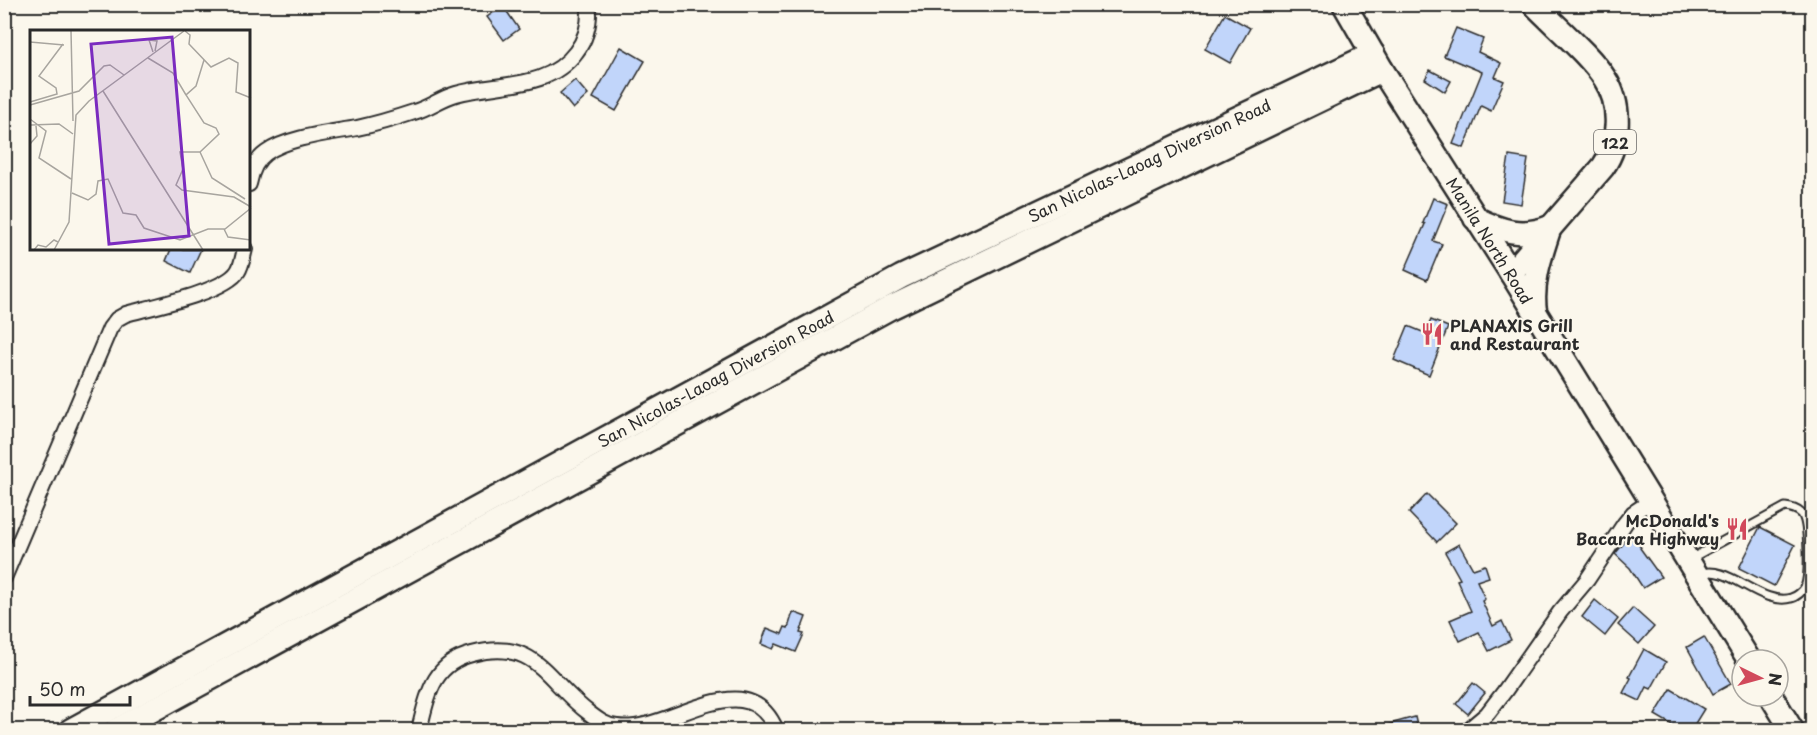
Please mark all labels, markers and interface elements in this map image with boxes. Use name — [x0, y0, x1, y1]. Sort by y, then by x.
inset map — [30, 30, 250, 250]
street label: San Nicolas-Laoag Diversion Road — [1024, 92, 1275, 228]
road number: 122 — [1594, 130, 1636, 154]
street label: Manila North Road — [1441, 172, 1539, 308]
street label: San Nicolas-Laoag Diversion Road — [593, 304, 838, 453]
place label: PLANAXIS Grill and Restaurant — [1450, 313, 1580, 355]
restaurant icon: PLANAXIS Grill and Restaurant — [1419, 321, 1445, 347]
place label: McDonald's Bacarra Highway — [1576, 508, 1719, 550]
restaurant icon: McDonald's Bacarra Highway — [1724, 516, 1750, 542]
north arrow — [1730, 648, 1790, 708]
scale bar — [30, 669, 130, 707]
text: N — [1763, 672, 1788, 687]
text: 50 m — [39, 675, 86, 702]

